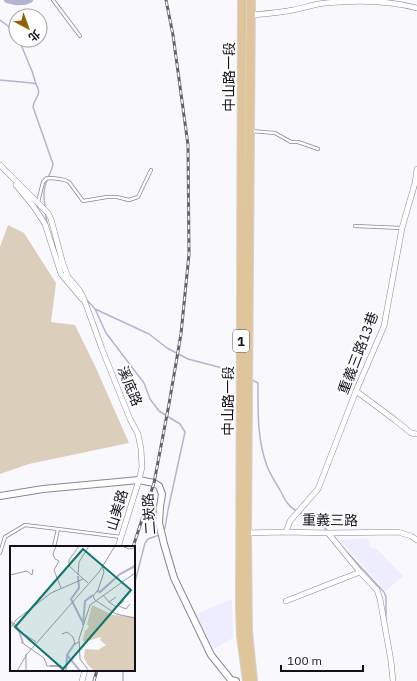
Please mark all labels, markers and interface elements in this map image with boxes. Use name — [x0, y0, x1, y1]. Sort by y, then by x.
north arrow — [8, 8, 48, 48]
text: 北 — [26, 27, 43, 44]
street label: 中山路一段 — [220, 42, 238, 112]
street label: 重義三路13巷 — [334, 309, 382, 397]
road number: 1 — [233, 330, 249, 352]
street label: 溪底路 — [114, 363, 146, 409]
street label: 中山路一段 — [219, 366, 237, 436]
street label: 山美路 — [102, 487, 132, 533]
street label: 二崁路 — [139, 492, 159, 536]
street label: 重義三路 — [302, 511, 358, 529]
inset map — [10, 546, 135, 671]
scale bar — [281, 647, 363, 673]
text: 100 m — [287, 653, 322, 668]

